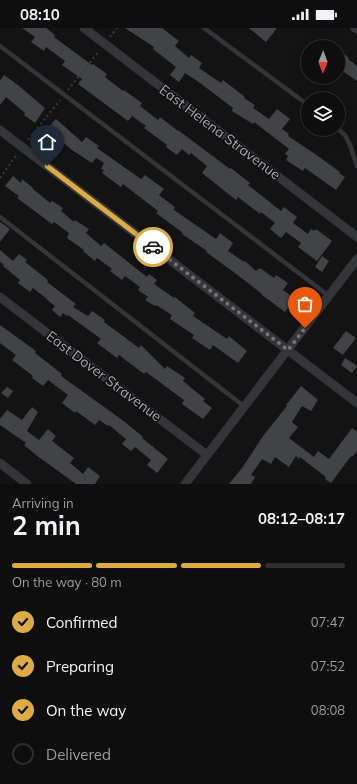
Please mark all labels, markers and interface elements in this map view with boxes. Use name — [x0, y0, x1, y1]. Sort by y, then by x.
text: 08:10 — [20, 5, 60, 24]
north arrow — [301, 40, 345, 84]
map controls — [301, 40, 345, 136]
street label: East Helena Stravenue — [156, 80, 284, 184]
button: layers — [301, 92, 345, 136]
pin — [30, 125, 64, 166]
icon: home — [36, 131, 58, 153]
courier — [133, 227, 173, 267]
icon: car — [142, 236, 164, 258]
pin — [288, 287, 322, 328]
icon: bag — [294, 293, 316, 315]
street label: East Dover Stravenue — [43, 327, 165, 425]
text: Arriving in — [12, 495, 74, 511]
text: 2 min — [12, 509, 81, 542]
text: 08:12–08:17 — [258, 509, 345, 528]
text: On the way · 80 m — [12, 574, 122, 590]
icon: check — [12, 611, 34, 633]
text: Confirmed — [46, 613, 117, 632]
text: 07:47 — [311, 614, 345, 630]
icon: check — [12, 655, 34, 677]
text: Preparing — [46, 657, 114, 676]
text: 07:52 — [311, 658, 345, 674]
icon: check — [12, 699, 34, 721]
text: On the way — [46, 701, 126, 720]
text: 08:08 — [311, 702, 345, 718]
text: Delivered — [46, 745, 111, 764]

